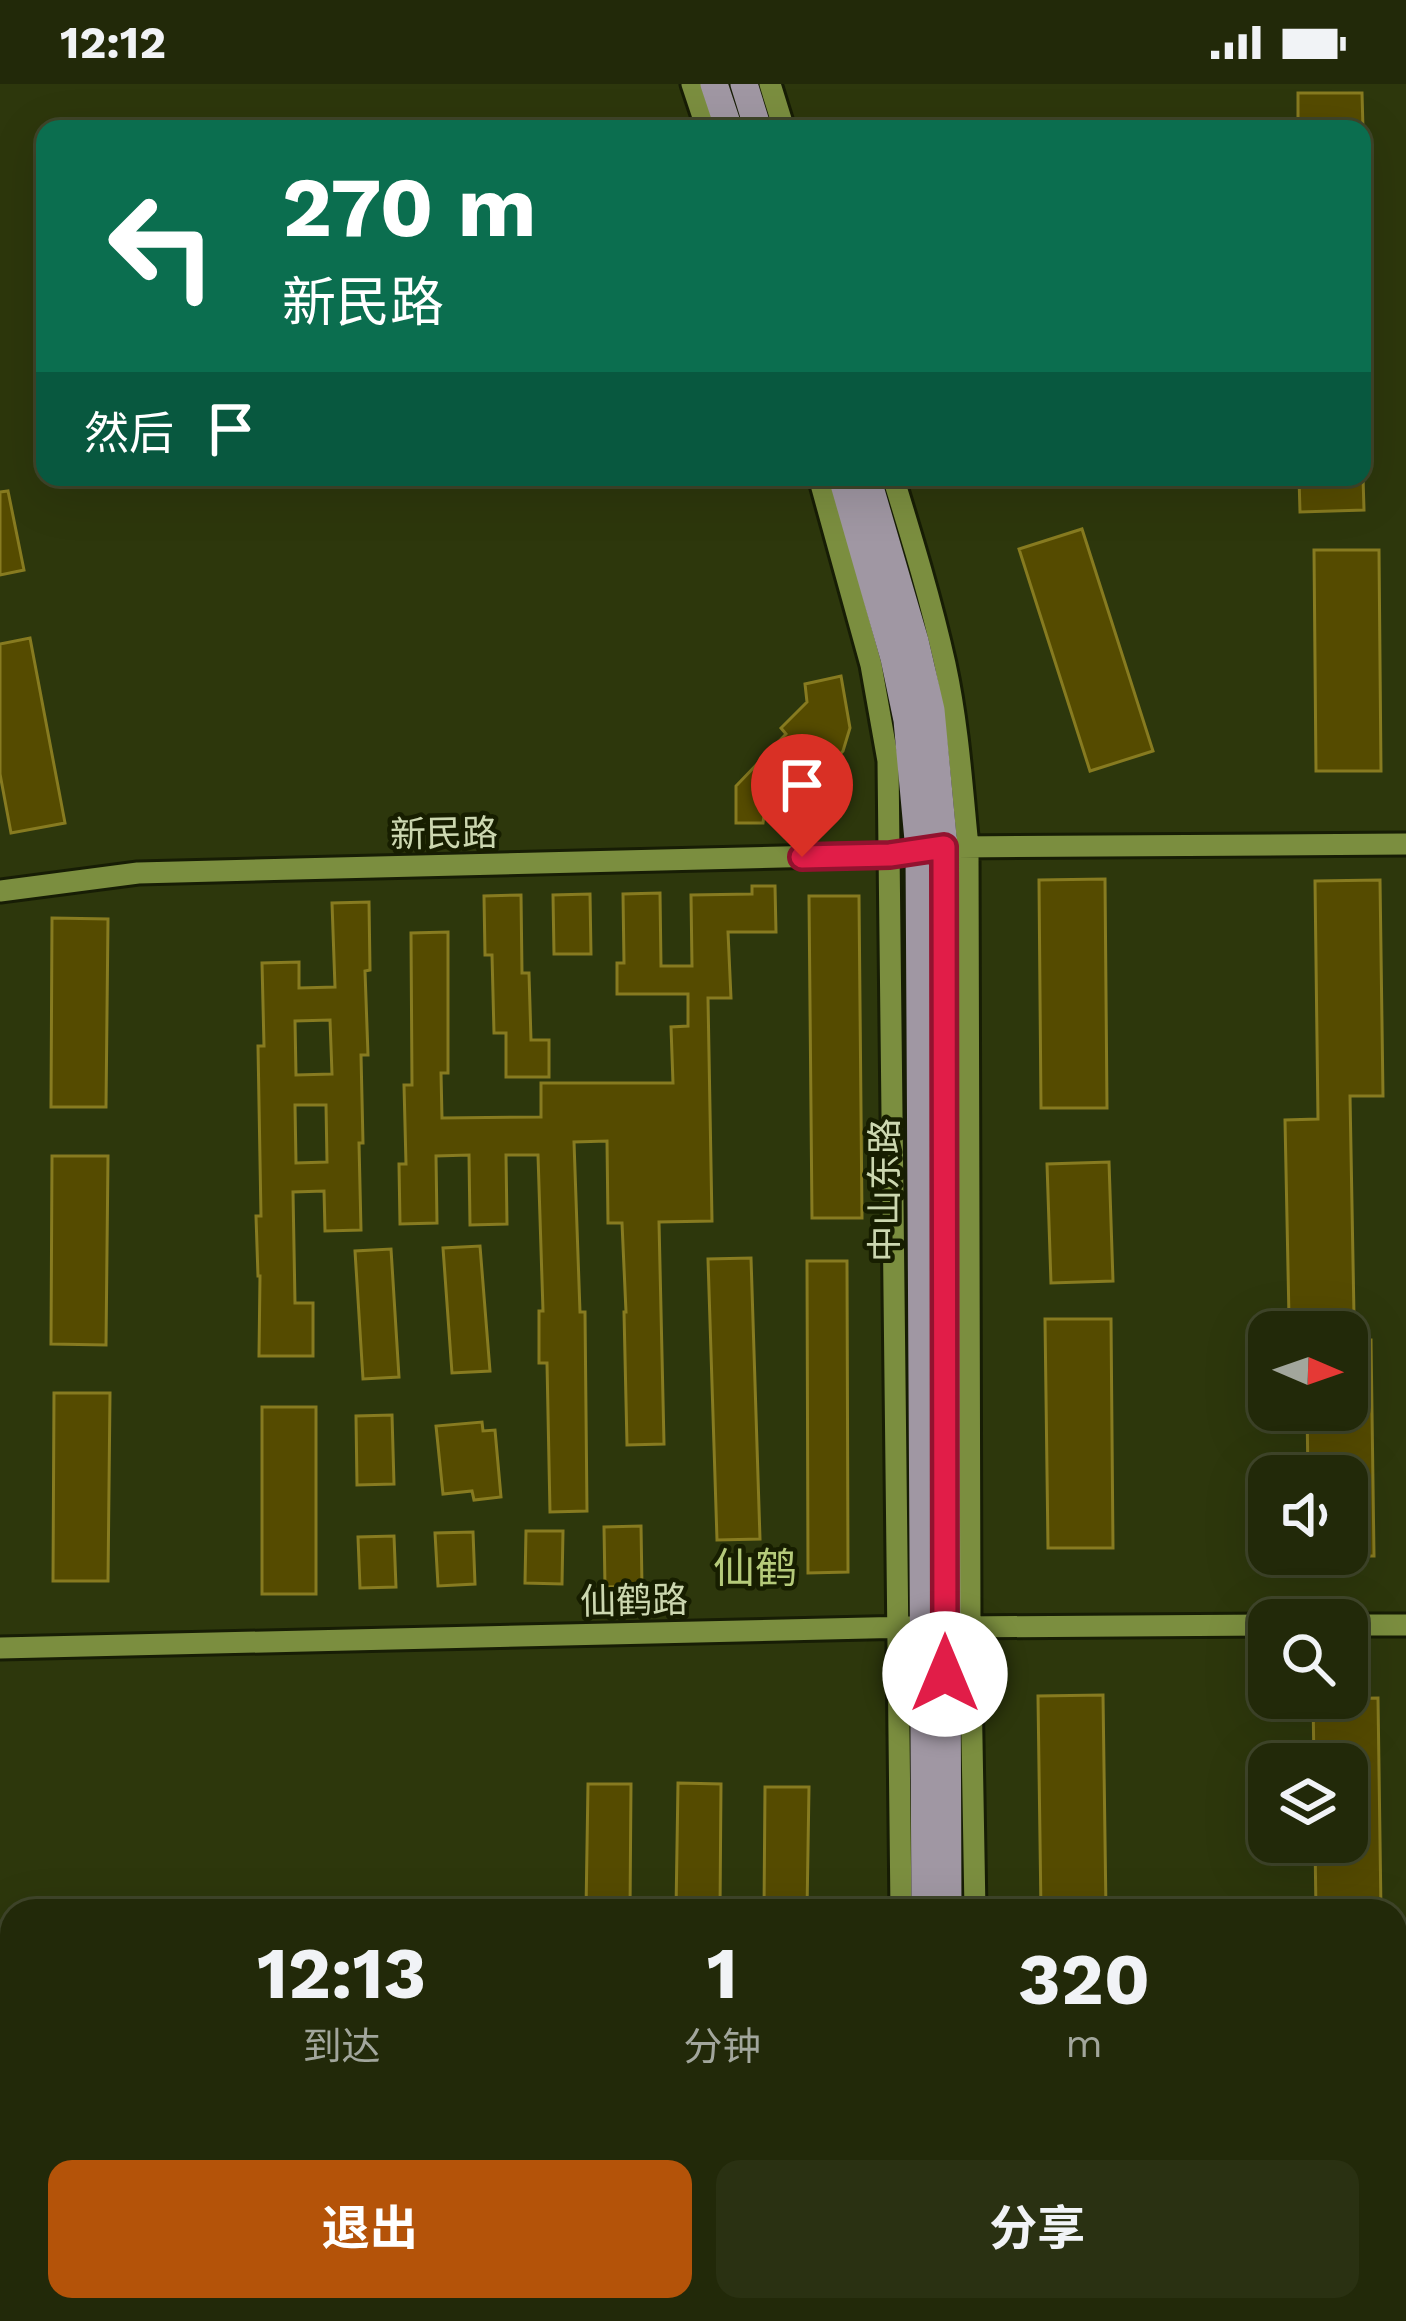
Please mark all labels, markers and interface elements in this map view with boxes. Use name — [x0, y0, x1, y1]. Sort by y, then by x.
text: 12:12 — [60, 16, 166, 69]
text: 270 m — [282, 158, 537, 256]
icon: left — [84, 168, 240, 324]
text: 新民路 — [282, 271, 444, 334]
icon: arrive — [198, 396, 264, 462]
text: 然后 — [84, 407, 174, 460]
pin — [751, 734, 853, 857]
icon: arrive — [769, 752, 835, 818]
street label: 新民路 — [390, 812, 498, 856]
street label: 中山东路 — [864, 1118, 906, 1262]
north arrow — [1248, 1311, 1368, 1431]
map controls — [1248, 1311, 1368, 1863]
button: sound — [1248, 1455, 1368, 1575]
district label: 仙鹤 — [713, 1544, 797, 1593]
street label: 仙鹤路 — [580, 1579, 688, 1623]
button: search — [1248, 1599, 1368, 1719]
position arrow — [882, 1611, 1008, 1737]
button: layers — [1248, 1743, 1368, 1863]
text: 12:13 — [257, 1931, 426, 2015]
text: 1 — [707, 1931, 738, 2015]
text: 320 — [1018, 1937, 1150, 2021]
text: m — [1066, 2021, 1103, 2066]
text: 到达 — [303, 2024, 381, 2069]
text: 分钟 — [683, 2024, 761, 2069]
button: 退出 — [48, 2160, 692, 2298]
button: 分享 — [716, 2160, 1359, 2298]

